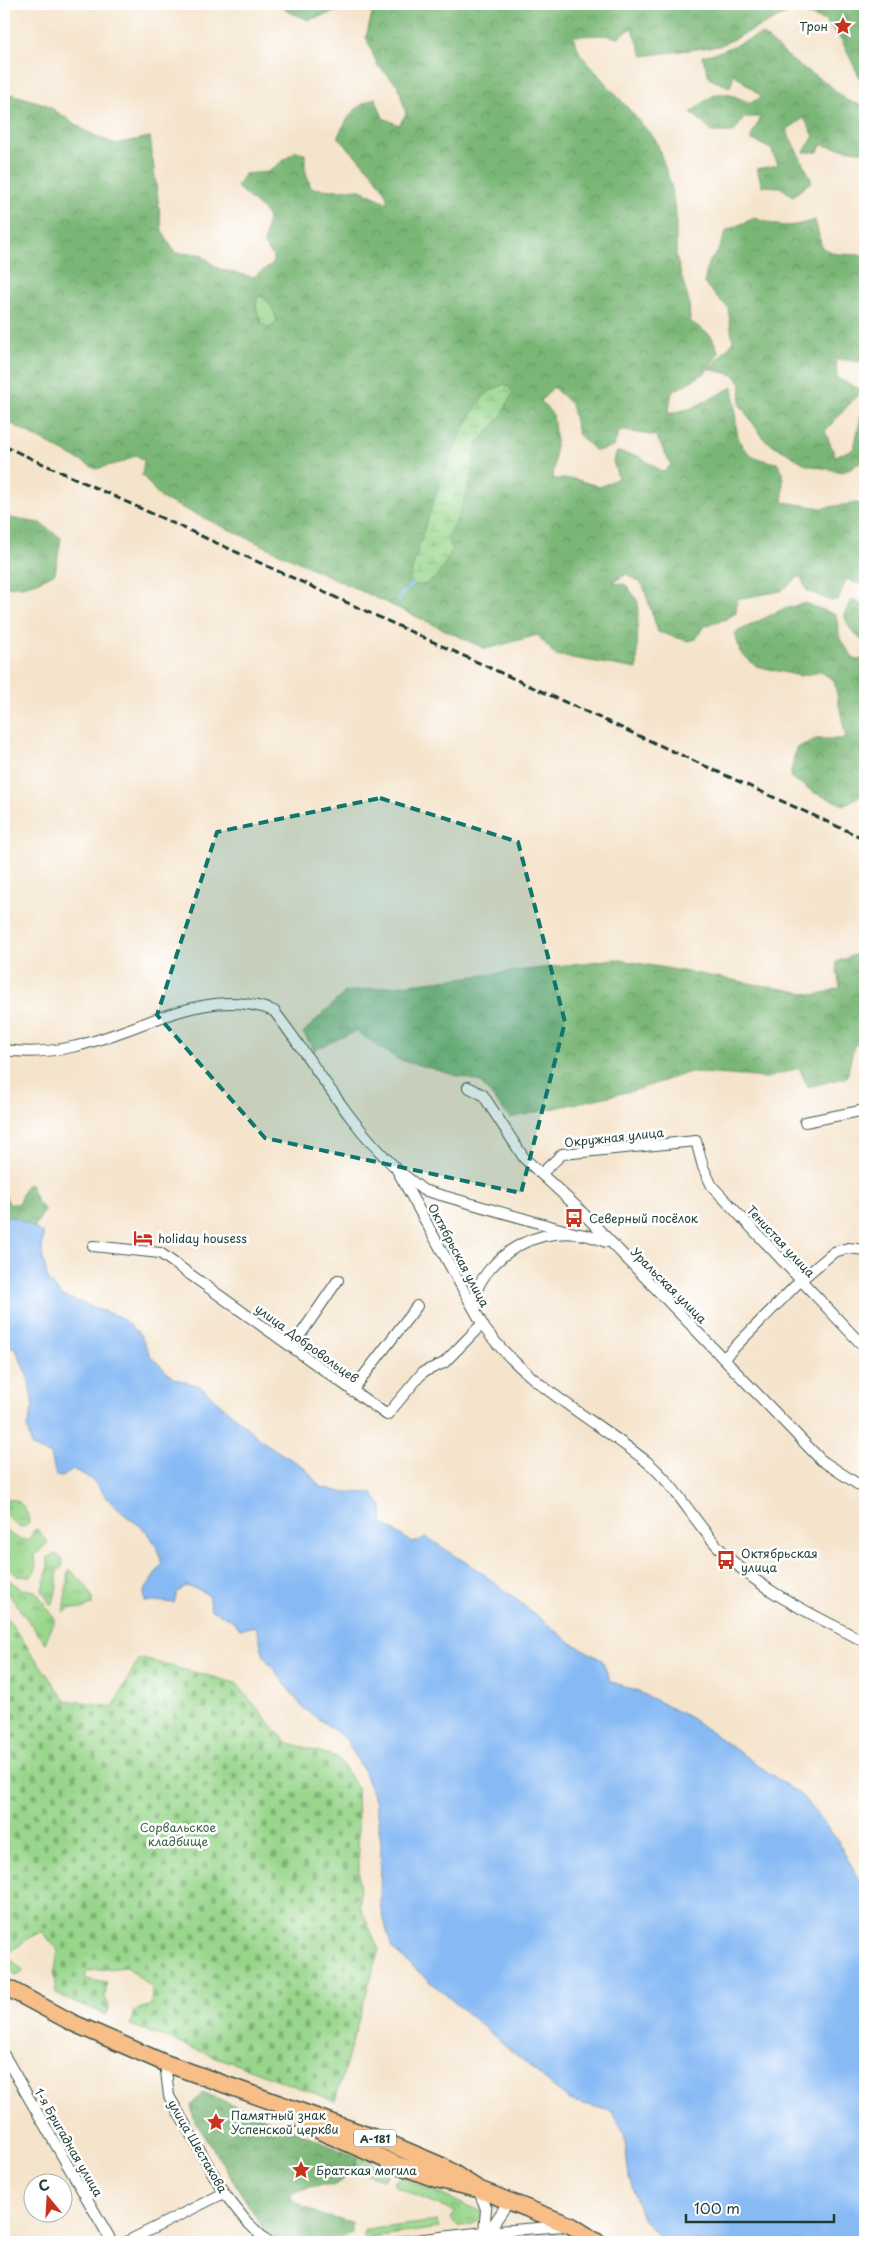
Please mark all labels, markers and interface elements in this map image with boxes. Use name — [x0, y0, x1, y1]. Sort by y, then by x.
place icon: Трон — [832, 15, 854, 37]
place label: Трон — [799, 17, 828, 35]
street label: Окружная улица — [563, 1123, 665, 1151]
street label: Октябрьская улица — [424, 1200, 494, 1311]
street label: Тенистая улица — [743, 1201, 820, 1281]
bus stop icon: Северный посёлок — [563, 1207, 585, 1229]
place label: Северный посёлок — [589, 1209, 699, 1227]
hotel icon: holiday housess — [132, 1227, 154, 1249]
place label: holiday housess — [158, 1229, 247, 1247]
street label: Уральская улица — [627, 1243, 711, 1327]
street label: улица Добровольцев — [252, 1299, 363, 1387]
place label: Октябрьская улица — [741, 1544, 818, 1576]
bus stop icon: Октябрьская улица — [715, 1549, 737, 1571]
park label: Сорвальское кладбище — [140, 1818, 216, 1850]
street label: 1-я Бригадная улица — [30, 2084, 108, 2200]
street label: улица Шестакова — [164, 2096, 232, 2197]
place label: Памятный знак Успенской церкви — [231, 2106, 339, 2138]
place icon: Памятный знак Успенской церкви — [205, 2111, 227, 2133]
road number: А-181 — [354, 2130, 396, 2146]
place icon: Братская могила — [290, 2159, 312, 2181]
place label: Братская могила — [316, 2161, 417, 2179]
north arrow — [22, 2174, 72, 2224]
text: С — [36, 2174, 52, 2197]
scale bar — [686, 2191, 834, 2223]
text: 100 m — [694, 2196, 740, 2219]

